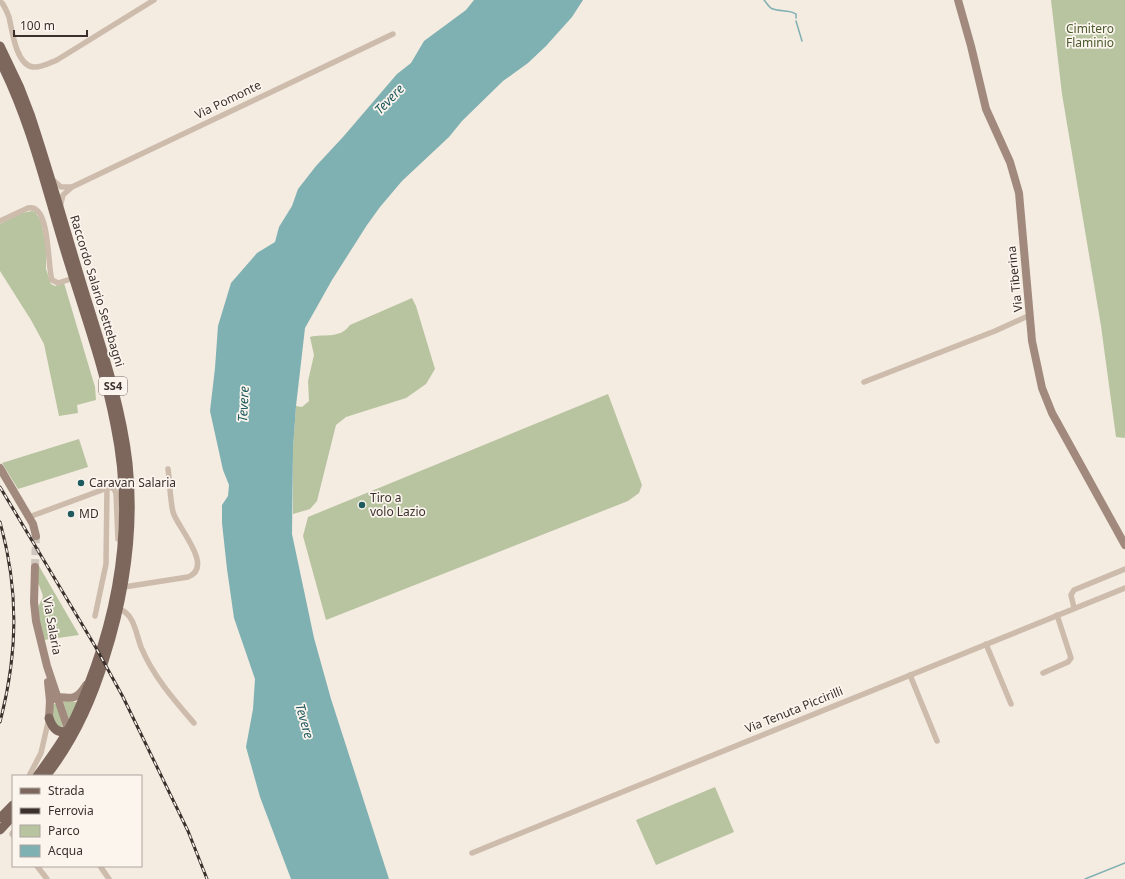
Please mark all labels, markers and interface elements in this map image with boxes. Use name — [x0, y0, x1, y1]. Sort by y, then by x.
scale bar — [14, 12, 87, 38]
text: 100 m — [20, 17, 55, 34]
park label: Cimitero Flaminio — [1066, 20, 1114, 51]
street label: Via Pomonte — [192, 76, 264, 123]
water label: Tevere — [370, 80, 408, 118]
street label: Raccordo Salario Settebagni — [66, 213, 129, 369]
street label: Via Tiberina — [1003, 245, 1026, 313]
road number: SS4 — [99, 377, 127, 395]
water label: Tevere — [233, 385, 253, 422]
place label: Caravan Salaria — [89, 474, 176, 491]
marker: Caravan Salaria — [76, 478, 86, 488]
place label: Tiro a volo Lazio — [370, 489, 426, 520]
marker: Tiro a volo Lazio — [357, 500, 367, 510]
place label: MD — [79, 505, 99, 522]
marker: MD — [66, 509, 76, 519]
street label: Via Salaria — [39, 596, 66, 656]
street label: Via Tenuta Piccirilli — [742, 682, 845, 737]
water label: Tevere — [291, 701, 319, 741]
legend — [12, 775, 142, 867]
text: Strada — [48, 782, 84, 799]
text: Ferrovia — [48, 802, 94, 819]
text: Parco — [48, 822, 80, 839]
text: Acqua — [48, 842, 83, 859]

